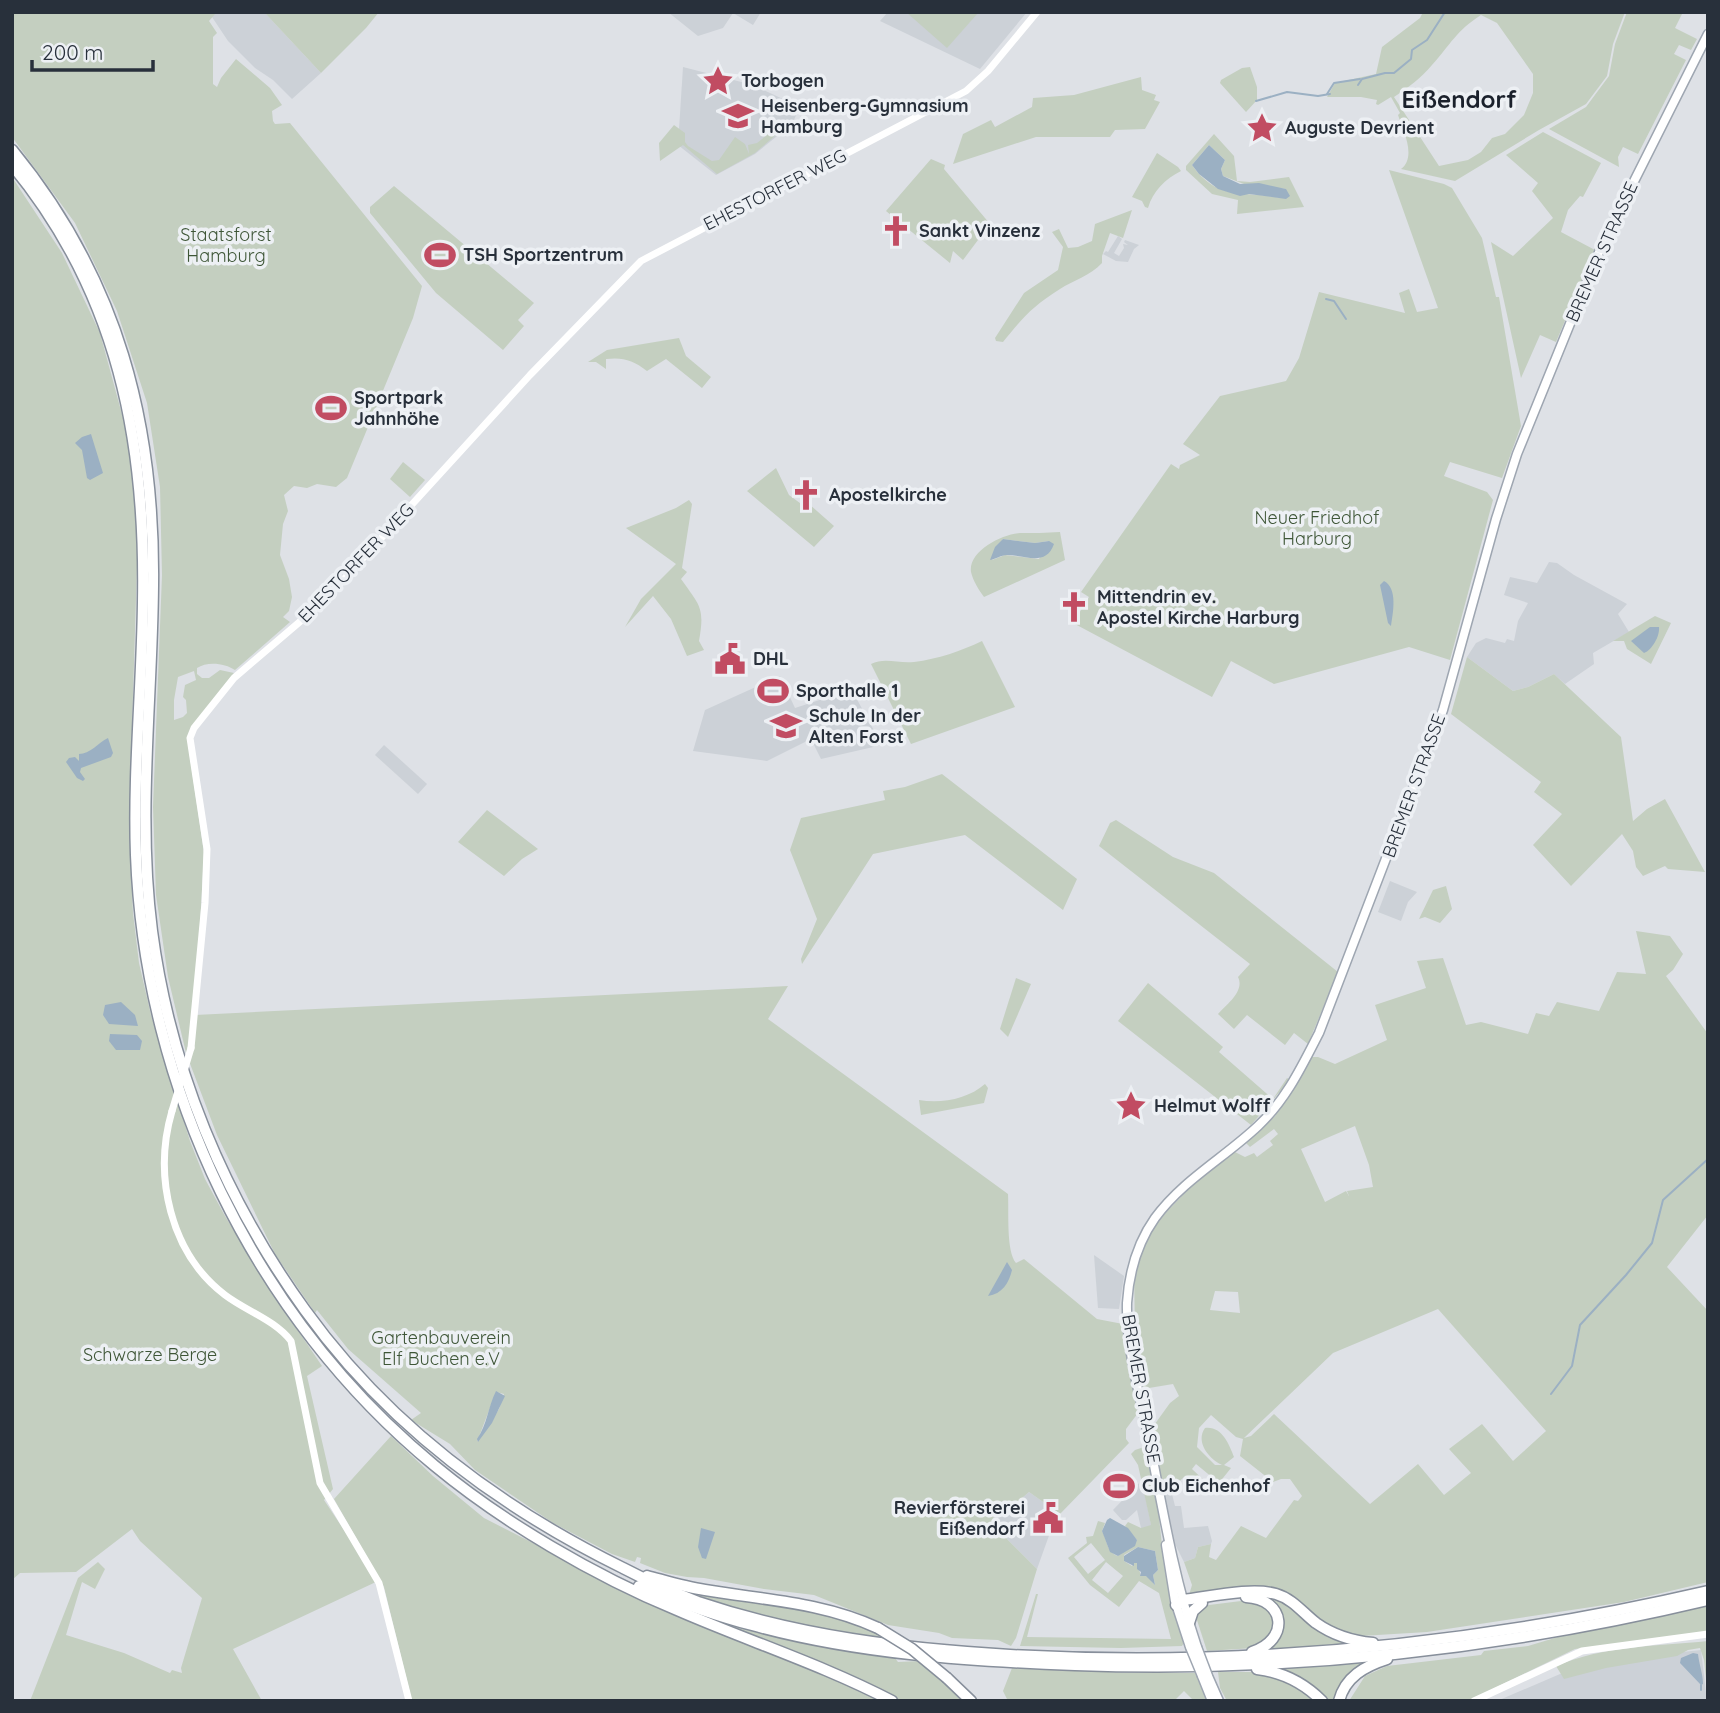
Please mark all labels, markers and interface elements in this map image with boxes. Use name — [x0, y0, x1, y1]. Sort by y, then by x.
scale bar — [32, 28, 152, 72]
text: 200 m — [42, 39, 104, 65]
place icon: Torbogen — [701, 64, 735, 98]
place label: Torbogen — [741, 69, 824, 92]
district label: Eißendorf — [1402, 84, 1517, 114]
place label: Heisenberg-Gymnasium Hamburg — [761, 94, 969, 138]
school or university icon: Heisenberg-Gymnasium Hamburg — [721, 99, 755, 133]
place icon: Auguste Devrient — [1245, 111, 1279, 145]
place label: Auguste Devrient — [1285, 116, 1435, 139]
street label: EHESTORFER WEG — [699, 144, 850, 236]
street label: BREMER STRASSE — [1560, 178, 1643, 326]
church icon: Sankt Vinzenz — [879, 214, 913, 248]
place label: Sankt Vinzenz — [919, 219, 1040, 242]
park label: Staatsforst Hamburg — [180, 223, 272, 267]
sports icon: TSH Sportzentrum — [423, 238, 457, 272]
place label: TSH Sportzentrum — [463, 243, 624, 266]
place label: Sportpark Jahnhöhe — [354, 386, 443, 430]
sports icon: Sportpark Jahnhöhe — [314, 391, 348, 425]
church icon: Apostelkirche — [789, 478, 823, 512]
place label: Apostelkirche — [829, 483, 947, 506]
street label: EHESTORFER WEG — [293, 498, 419, 627]
park label: Neuer Friedhof Harburg — [1255, 506, 1380, 550]
place label: Mittendrin ev. Apostel Kirche Harburg — [1097, 585, 1299, 629]
church icon: Mittendrin ev. Apostel Kirche Harburg — [1057, 590, 1091, 624]
public building icon: DHL — [713, 642, 747, 676]
place label: DHL — [753, 647, 789, 670]
sports icon: Sporthalle 1 — [756, 674, 790, 708]
place label: Sporthalle 1 — [796, 679, 899, 702]
place label: Schule In der Alten Forst — [809, 704, 921, 748]
school or university icon: Schule In der Alten Forst — [769, 709, 803, 743]
street label: BREMER STRASSE — [1377, 711, 1450, 861]
place icon: Helmut Wolff — [1114, 1089, 1148, 1123]
place label: Helmut Wolff — [1154, 1094, 1271, 1117]
street label: BREMER STRASSE — [1117, 1312, 1166, 1465]
park label: Gartenbauverein Elf Buchen e.V — [371, 1326, 511, 1370]
park label: Schwarze Berge — [83, 1343, 217, 1366]
sports icon: Club Eichenhof — [1102, 1469, 1136, 1503]
place label: Club Eichenhof — [1142, 1474, 1271, 1497]
place label: Revierförsterei Eißendorf — [894, 1496, 1025, 1540]
public building icon: Revierförsterei Eißendorf — [1031, 1501, 1065, 1535]

